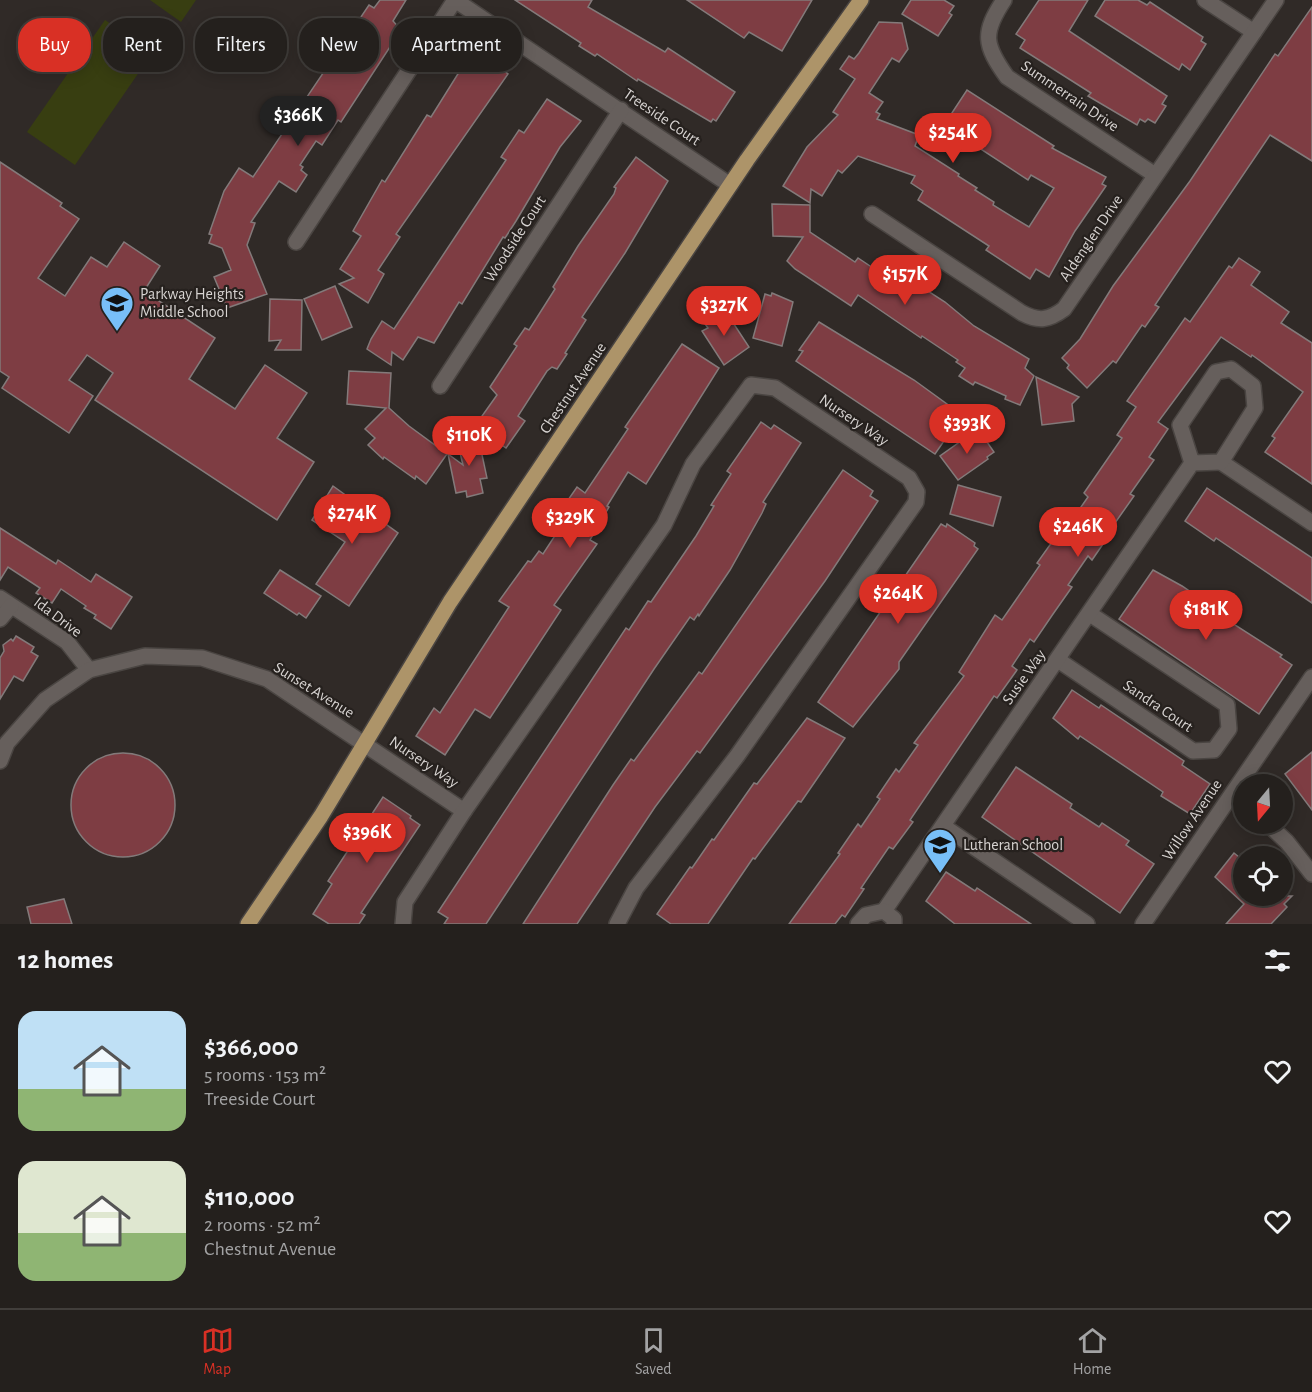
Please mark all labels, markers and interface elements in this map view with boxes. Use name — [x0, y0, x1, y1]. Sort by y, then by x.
chip: Buy — [18, 18, 91, 72]
chip: Rent — [103, 18, 183, 72]
chip: Filters — [195, 18, 287, 72]
chip: New — [299, 18, 379, 72]
chip: Apartment — [391, 18, 522, 72]
street label: Summerrain Drive — [1018, 57, 1122, 135]
street label: Treeside Court — [621, 85, 703, 149]
pin: $366K — [256, 96, 340, 147]
text: $366K — [274, 105, 322, 125]
pin: $254K — [911, 113, 995, 164]
text: $254K — [929, 122, 977, 142]
street label: Aldenglen Drive — [1056, 192, 1126, 284]
street label: Woodside Court — [481, 193, 549, 285]
pin: $157K — [863, 255, 947, 306]
text: $157K — [882, 264, 928, 284]
school or university icon: Parkway Heights Middle School — [99, 285, 135, 332]
place label: Parkway Heights Middle School — [140, 286, 244, 320]
pin: $327K — [682, 286, 766, 337]
text: $327K — [700, 295, 748, 315]
street label: Chestnut Avenue — [537, 340, 609, 436]
street label: Nursery Way — [816, 391, 892, 450]
pin: $393K — [925, 404, 1009, 455]
text: $393K — [943, 413, 991, 433]
pin: $110K — [427, 416, 511, 467]
text: $110K — [446, 425, 492, 445]
pin: $274K — [310, 494, 394, 545]
pin: $329K — [528, 498, 612, 549]
text: $274K — [328, 503, 376, 523]
text: $329K — [546, 507, 594, 527]
pin: $246K — [1036, 507, 1120, 558]
text: $246K — [1053, 516, 1103, 536]
pin: $264K — [856, 574, 940, 625]
text: $264K — [873, 583, 923, 603]
pin: $181K — [1164, 590, 1248, 641]
street label: Ida Drive — [31, 594, 85, 640]
text: $181K — [1184, 599, 1228, 619]
street label: Susie Way — [999, 646, 1050, 708]
street label: Sunset Avenue — [271, 659, 357, 721]
street label: Sandra Court — [1120, 677, 1196, 735]
street label: Nursery Way — [386, 733, 462, 792]
north arrow — [1233, 774, 1293, 834]
map controls — [1233, 774, 1293, 906]
street label: Willow Avenue — [1159, 777, 1225, 863]
pin: $396K — [325, 813, 409, 864]
text: $396K — [343, 822, 391, 842]
school or university icon: Lutheran School — [922, 827, 958, 874]
place label: Lutheran School — [963, 837, 1063, 853]
button: locate — [1233, 846, 1293, 906]
icon: filters — [1261, 944, 1294, 977]
text: 12 homes — [18, 947, 113, 973]
text: $366,000 — [204, 1034, 299, 1060]
icon: home — [66, 1035, 138, 1107]
icon: heart — [1261, 1055, 1294, 1088]
text: 5 rooms · 153 m² — [204, 1065, 326, 1085]
text: Treeside Court — [204, 1089, 315, 1109]
text: $110,000 — [204, 1184, 295, 1210]
icon: home — [66, 1185, 138, 1257]
icon: heart — [1261, 1205, 1294, 1238]
text: 2 rooms · 52 m² — [204, 1215, 321, 1235]
text: Chestnut Avenue — [204, 1239, 336, 1259]
tab: Map — [201, 1324, 234, 1379]
tab: Saved — [635, 1324, 672, 1379]
tab: Home — [1073, 1324, 1111, 1379]

